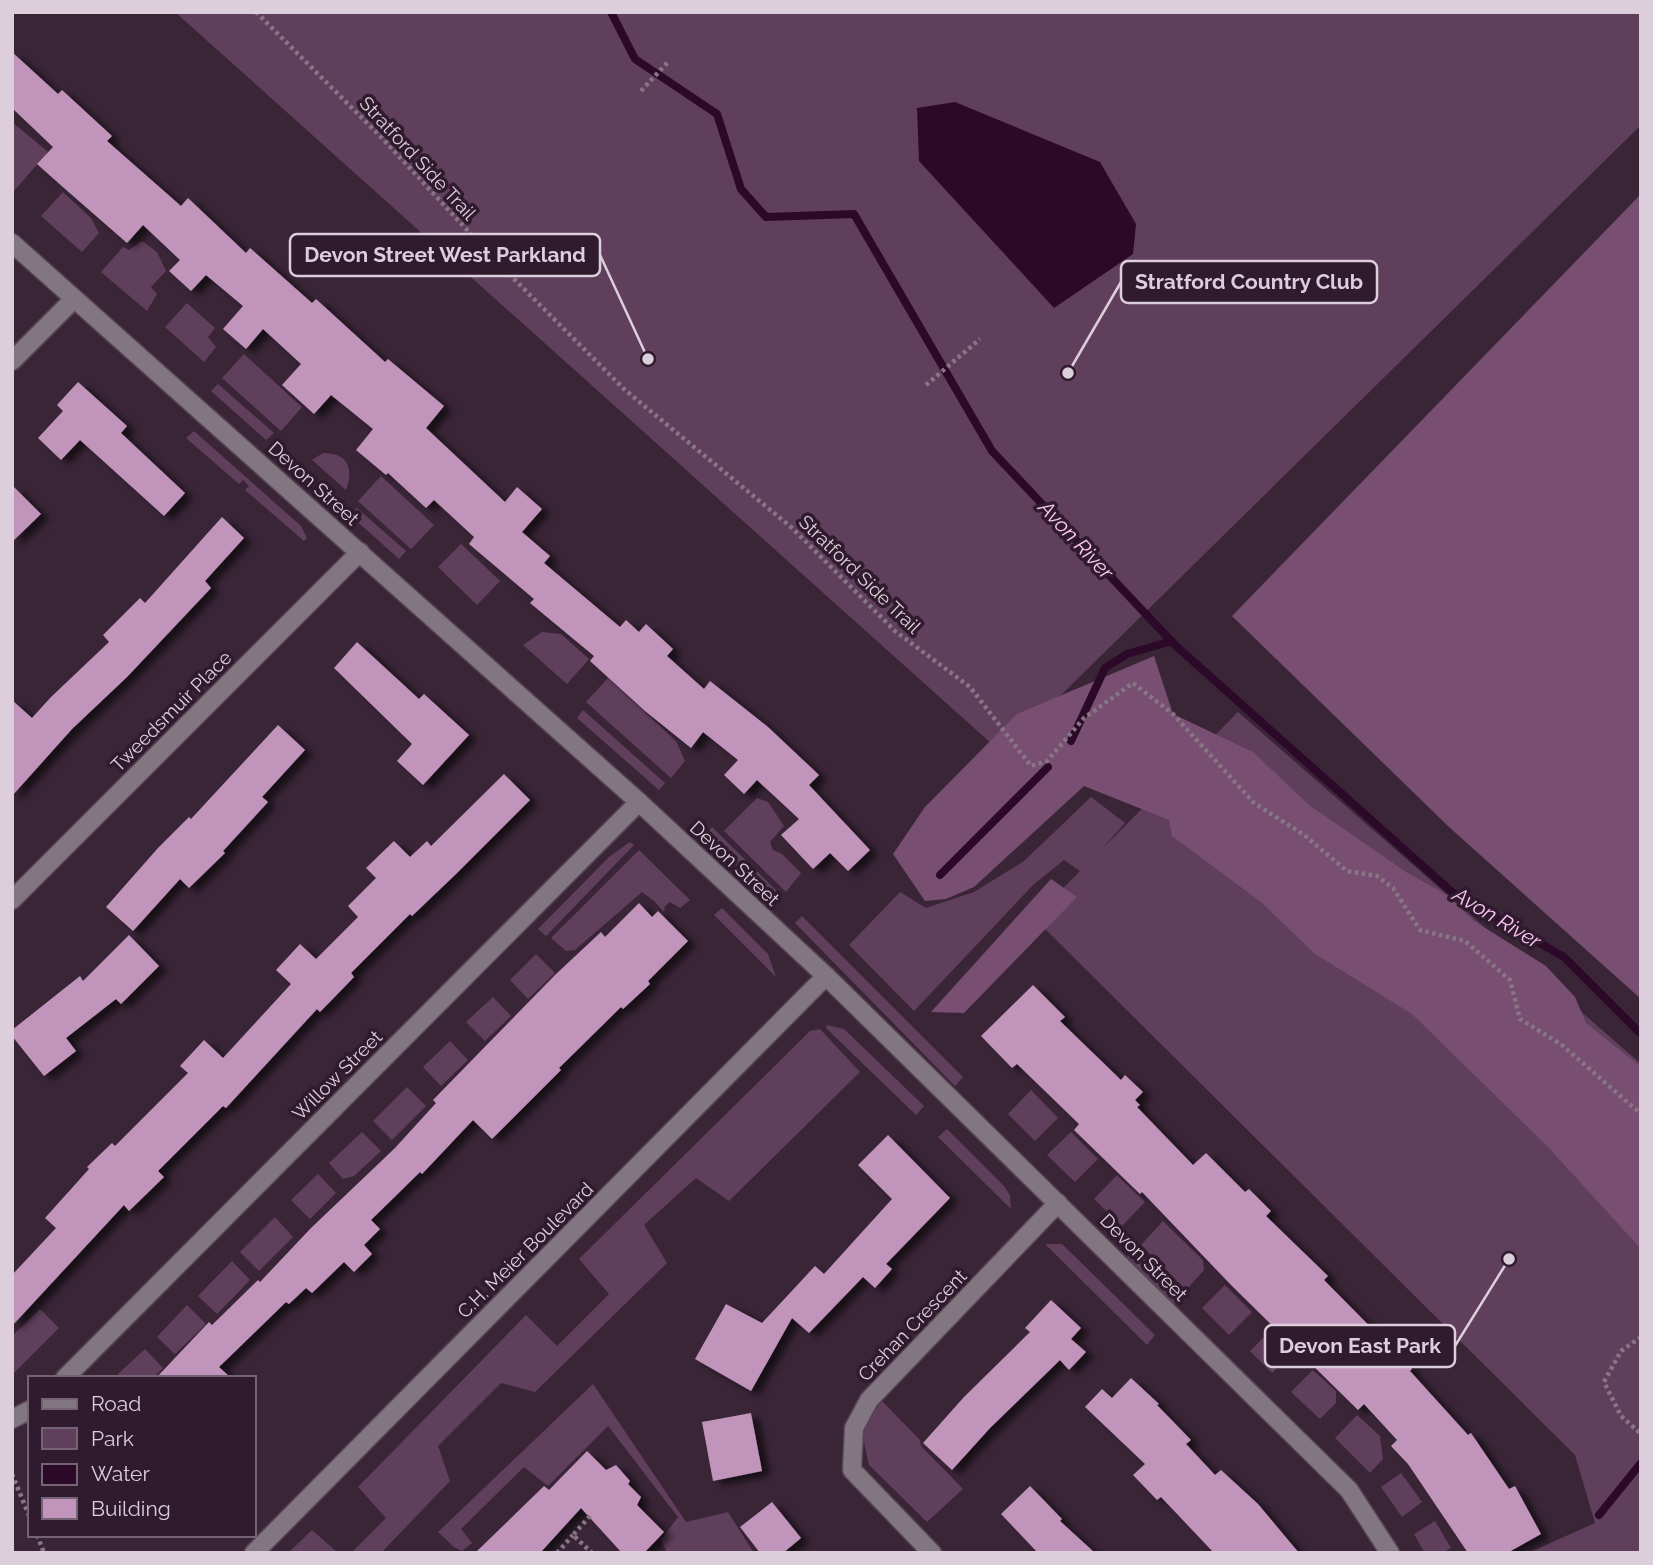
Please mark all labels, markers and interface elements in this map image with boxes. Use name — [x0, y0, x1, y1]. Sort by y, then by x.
street label: Stratford Side Trail — [355, 92, 481, 225]
callout: Devon Street West Parkland — [290, 234, 600, 276]
text: Devon Street West Parkland — [304, 242, 586, 267]
callout: Stratford Country Club — [1121, 261, 1377, 303]
text: Stratford Country Club — [1135, 269, 1363, 294]
street label: Devon Street — [264, 437, 364, 530]
water label: Avon River — [1033, 494, 1120, 585]
street label: Stratford Side Trail — [795, 510, 926, 638]
street label: Tweedsmuir Place — [106, 646, 236, 776]
street label: Devon Street — [686, 816, 785, 910]
water label: Avon River — [1448, 881, 1547, 954]
street label: Willow Street — [288, 1025, 387, 1124]
street label: C.H. Meier Boulevard — [453, 1178, 597, 1322]
street label: Devon Street — [1096, 1209, 1193, 1306]
street label: Crehan Crescent — [853, 1264, 971, 1385]
callout: Devon East Park — [1265, 1325, 1455, 1367]
text: Devon East Park — [1279, 1333, 1441, 1358]
legend — [28, 1376, 256, 1537]
text: Road — [91, 1391, 141, 1416]
text: Park — [91, 1426, 134, 1451]
text: Water — [91, 1461, 150, 1486]
text: Building — [91, 1496, 171, 1521]

